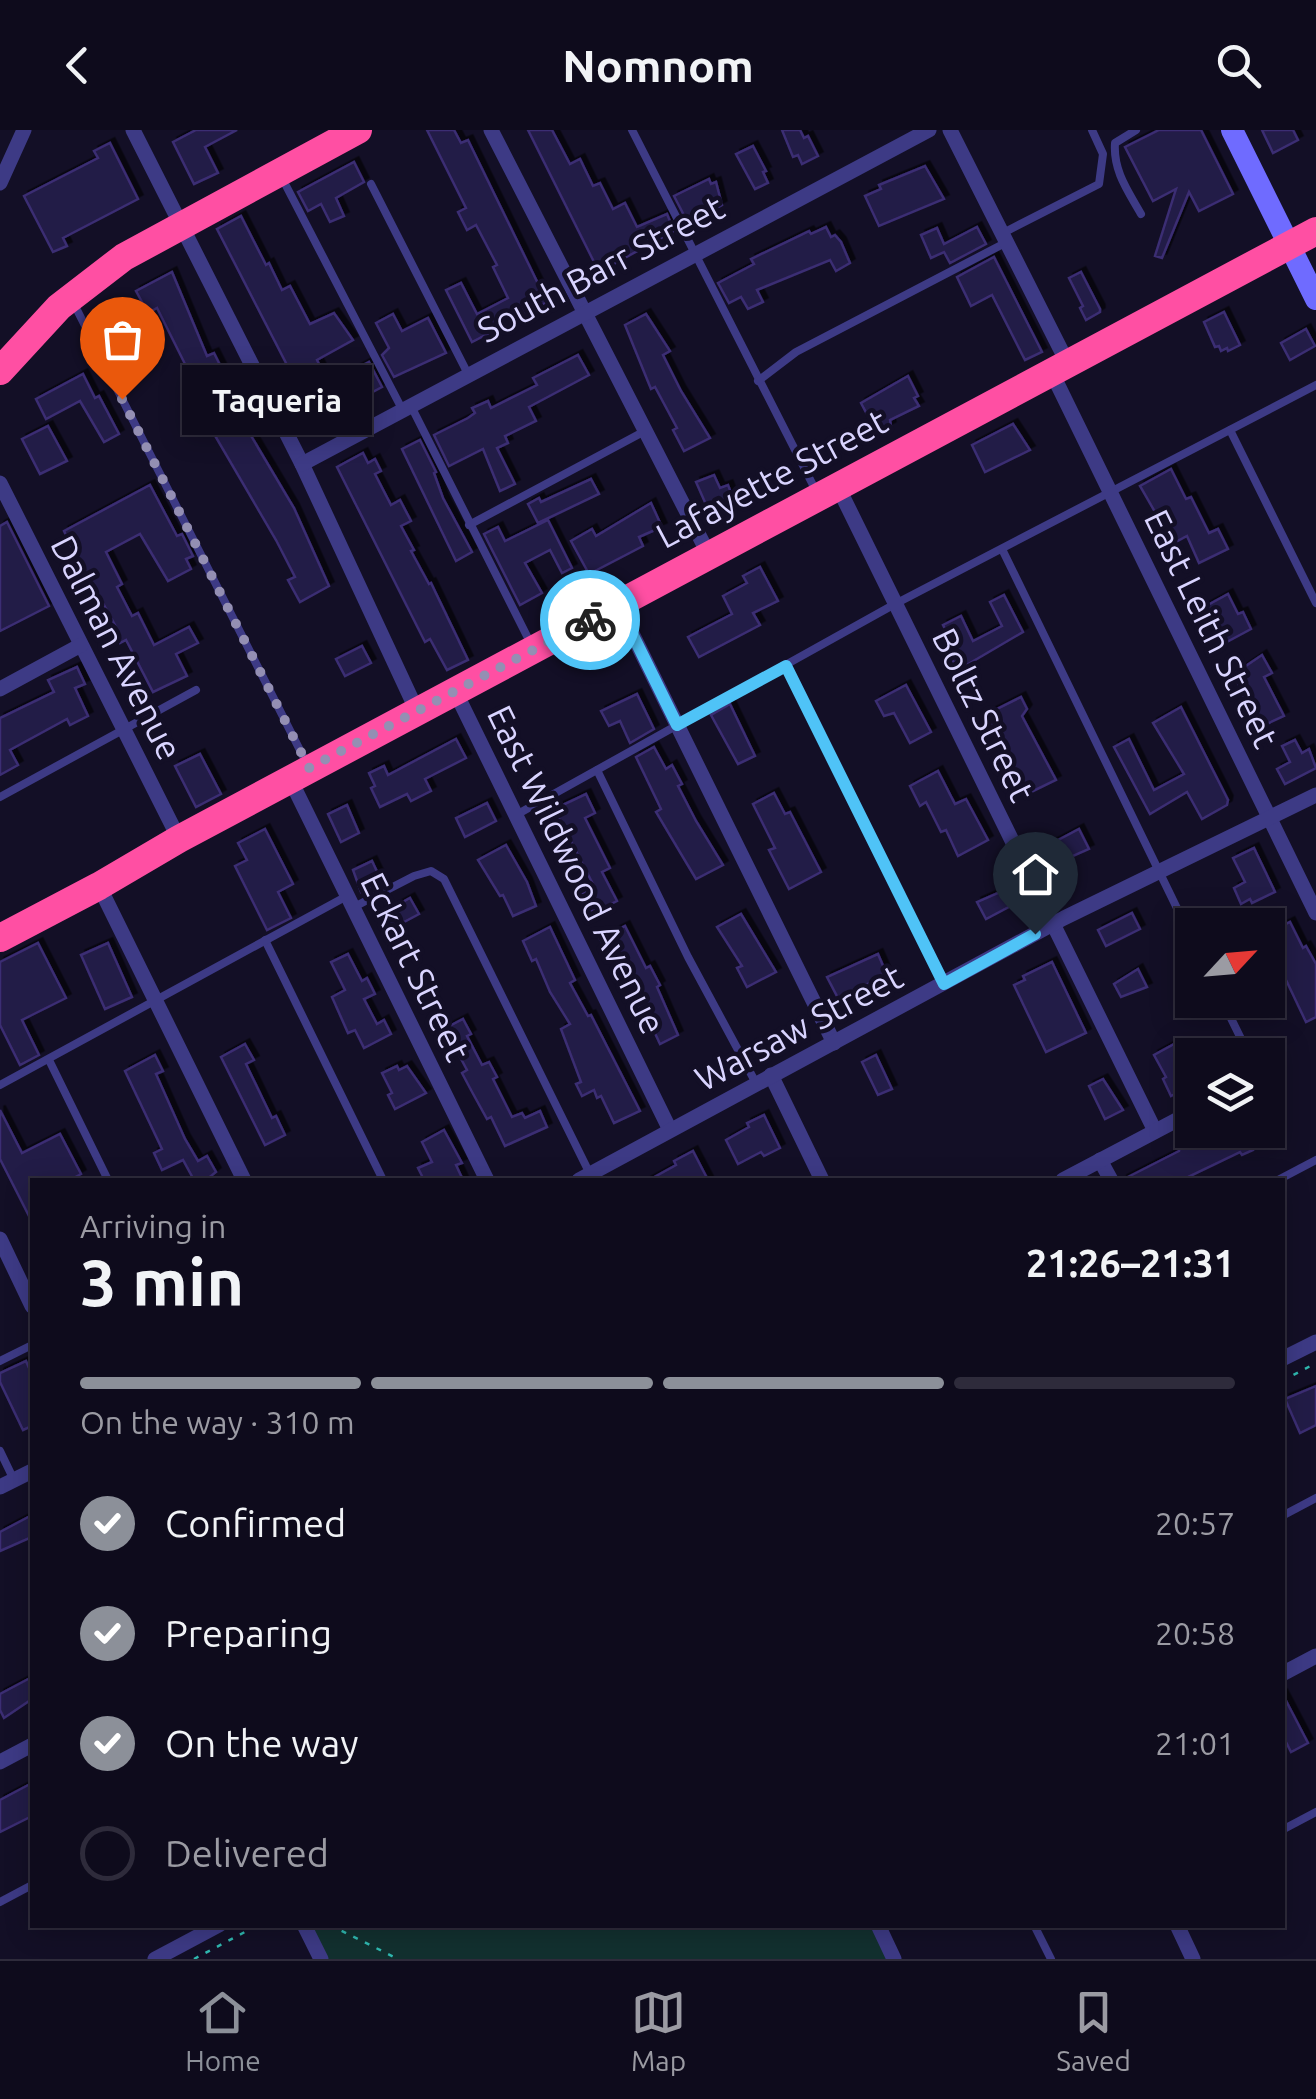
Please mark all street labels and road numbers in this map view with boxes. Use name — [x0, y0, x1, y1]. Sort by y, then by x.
street label: South Barr Street — [471, 186, 731, 350]
street label: Lafayette Street — [649, 400, 894, 556]
street label: East Leith Street — [1137, 503, 1287, 754]
street label: Dalman Avenue — [43, 529, 191, 766]
street label: Boltz Street — [925, 622, 1043, 808]
street label: East Wildwood Avenue — [480, 699, 674, 1040]
street label: Eckart Street — [353, 866, 479, 1067]
street label: Warsaw Street — [688, 956, 909, 1099]

